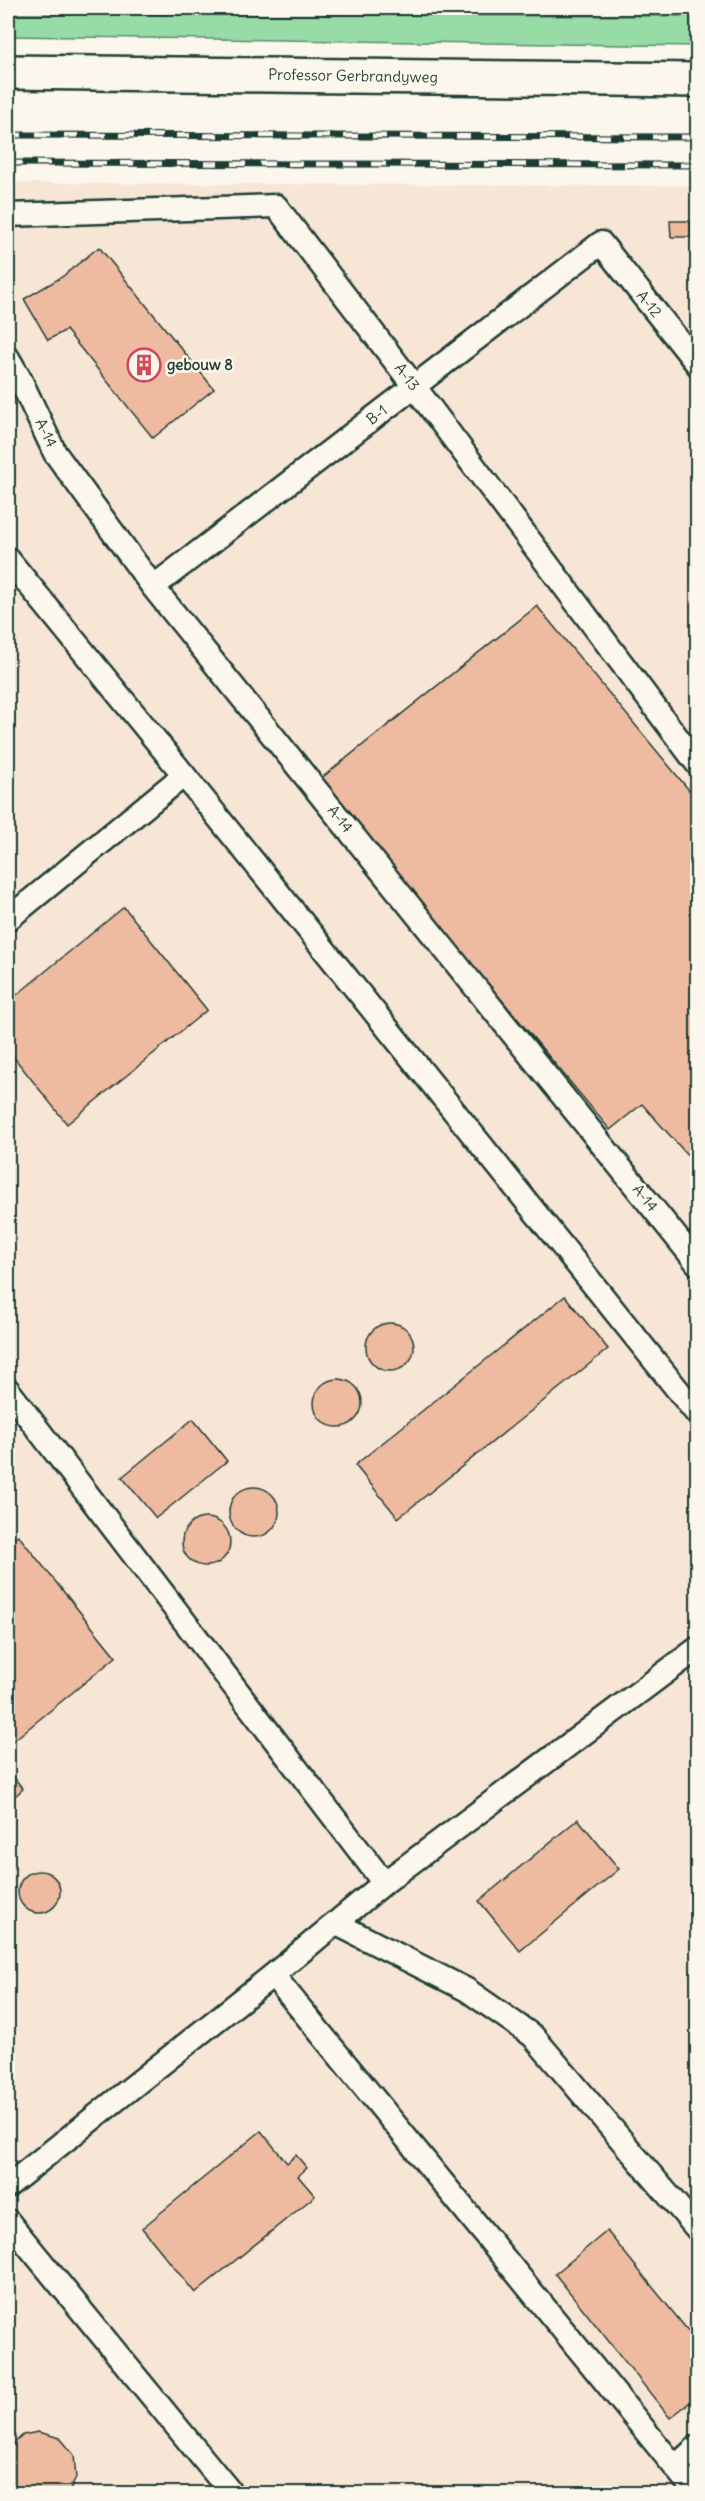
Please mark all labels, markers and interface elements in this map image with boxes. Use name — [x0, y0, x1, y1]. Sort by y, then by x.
street label: Professor Gerbrandyweg — [268, 65, 438, 86]
street label: A-12 — [633, 286, 666, 321]
building icon: gebouw 8 — [126, 347, 162, 383]
place label: gebouw 8 — [167, 355, 233, 375]
street label: A-13 — [391, 359, 424, 394]
street label: B-1 — [362, 401, 391, 429]
street label: A-14 — [31, 415, 62, 451]
street label: A-14 — [324, 801, 357, 837]
street label: A-14 — [629, 1180, 662, 1216]

